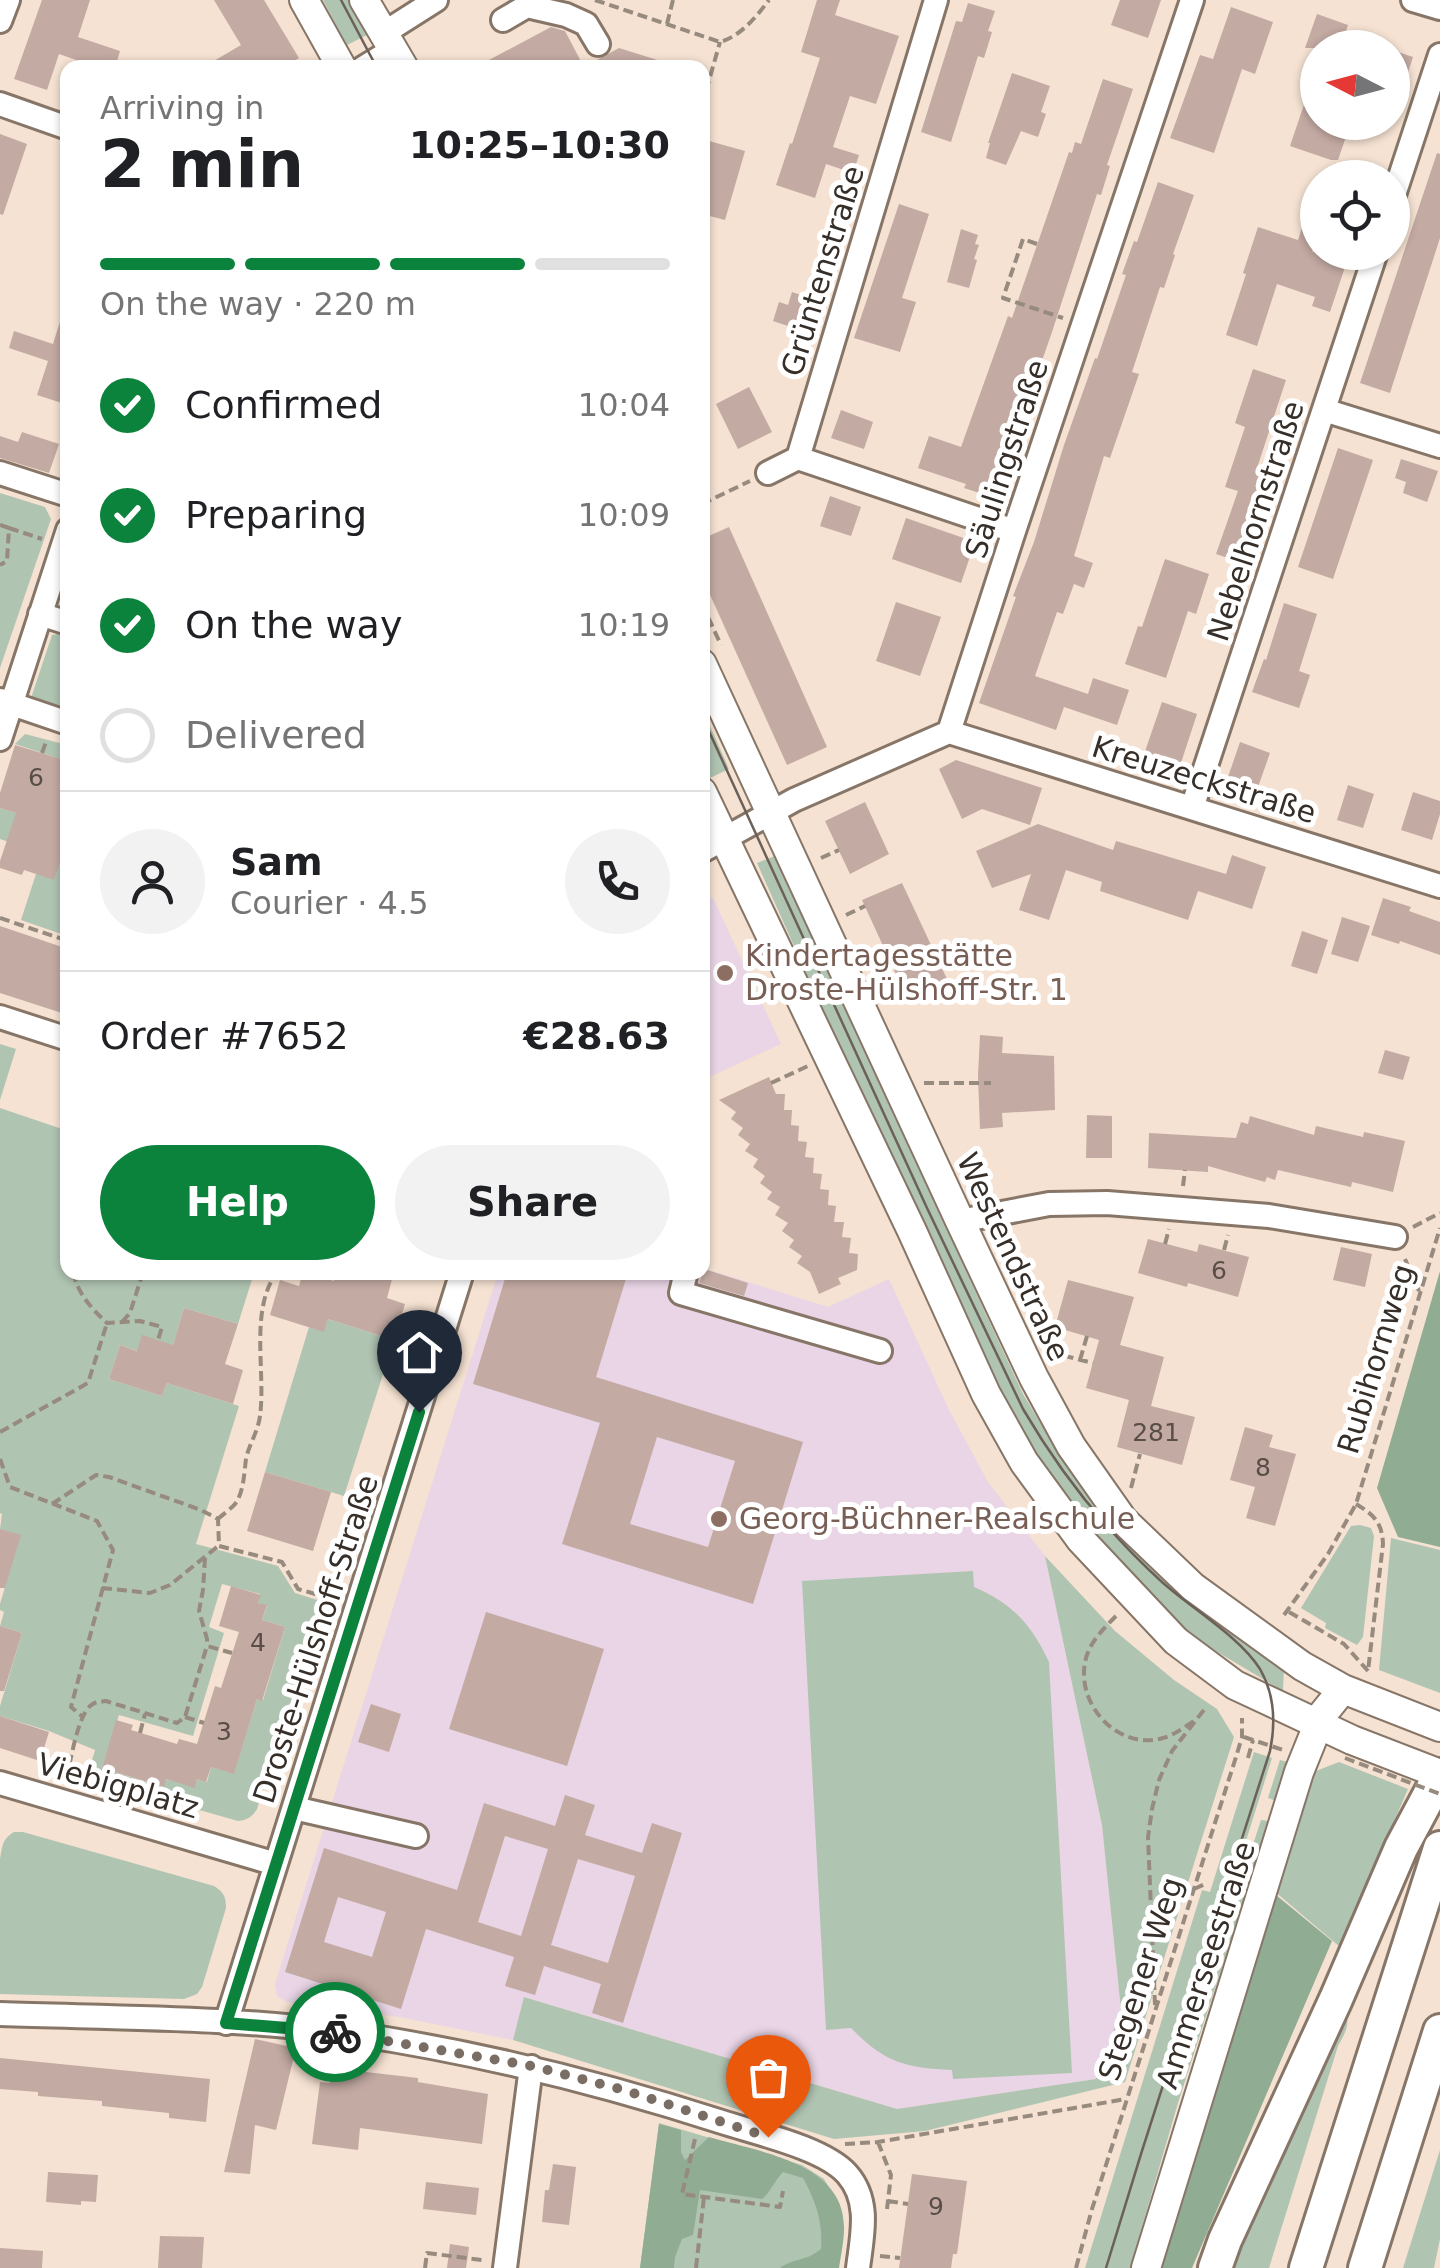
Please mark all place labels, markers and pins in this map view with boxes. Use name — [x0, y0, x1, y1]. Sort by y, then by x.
place label: Kindertagesstätte Droste-Hülshoff-Str. 1 — [745, 938, 1068, 1007]
marker: Kindertagesstätte Droste-Hülshoff-Str. 1 — [714, 962, 736, 984]
pin — [377, 1310, 462, 1413]
place label: Georg-Büchner-Realschule — [739, 1501, 1135, 1536]
marker: Georg-Büchner-Realschule — [708, 1508, 730, 1530]
pin — [726, 2035, 811, 2138]

